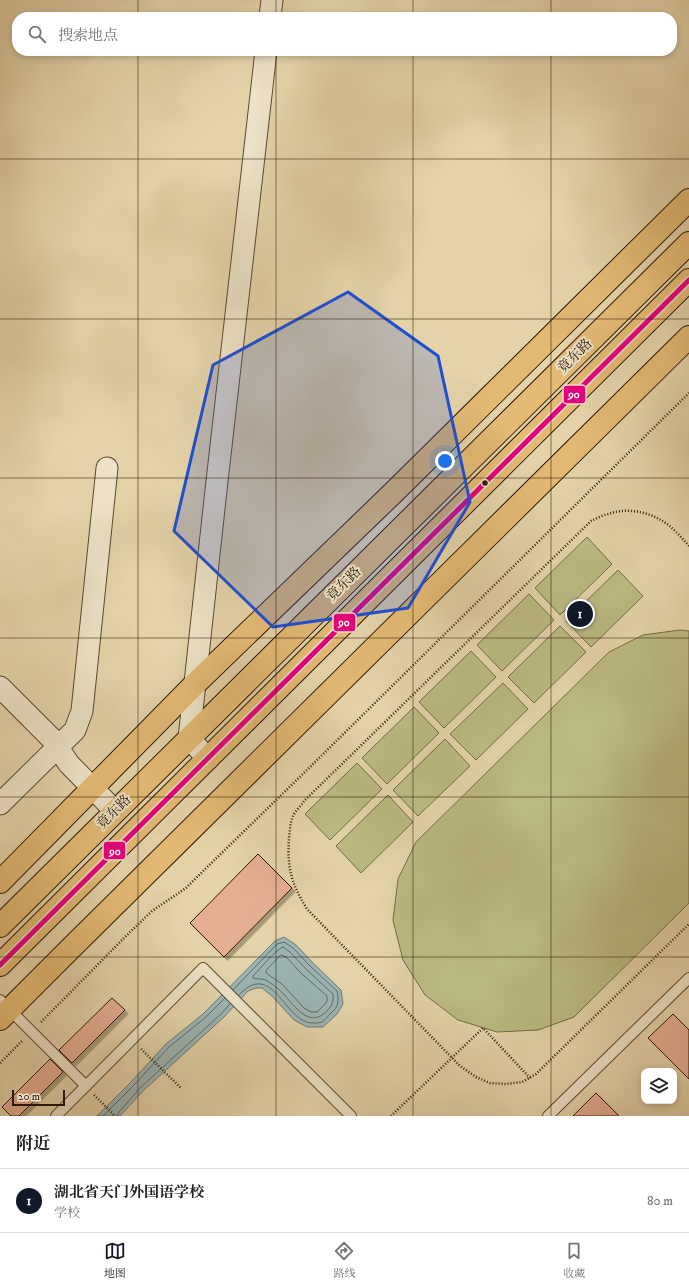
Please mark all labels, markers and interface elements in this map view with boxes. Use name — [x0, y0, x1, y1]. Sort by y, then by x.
search box — [12, 12, 677, 56]
icon: search — [26, 23, 48, 45]
text: 搜索地点 — [58, 26, 118, 45]
street label: 竟东路 — [554, 335, 596, 377]
line badge: 90 — [563, 385, 586, 404]
text: 90 — [567, 388, 580, 402]
your location — [435, 451, 455, 471]
unlabelled marker — [480, 478, 490, 488]
street label: 竟东路 — [323, 563, 365, 605]
pin: 1 — [567, 599, 593, 629]
line badge: 90 — [333, 613, 356, 632]
text: 90 — [337, 616, 350, 630]
street label: 竟东路 — [93, 791, 135, 833]
line badge: 90 — [103, 841, 126, 860]
text: 90 — [108, 845, 121, 859]
map controls — [641, 1068, 677, 1104]
button: layers — [641, 1068, 677, 1104]
scale bar — [12, 1088, 65, 1107]
text: 20 m — [18, 1090, 40, 1104]
text: 附近 — [16, 1133, 50, 1155]
text: 湖北省天门外国语学校 — [54, 1183, 204, 1202]
text: 1 — [27, 1193, 31, 1209]
text: 80 m — [647, 1193, 673, 1209]
text: 学校 — [54, 1205, 80, 1221]
tab: 地图 — [104, 1240, 126, 1281]
tab: 路线 — [333, 1240, 355, 1281]
tab: 收藏 — [563, 1240, 585, 1281]

